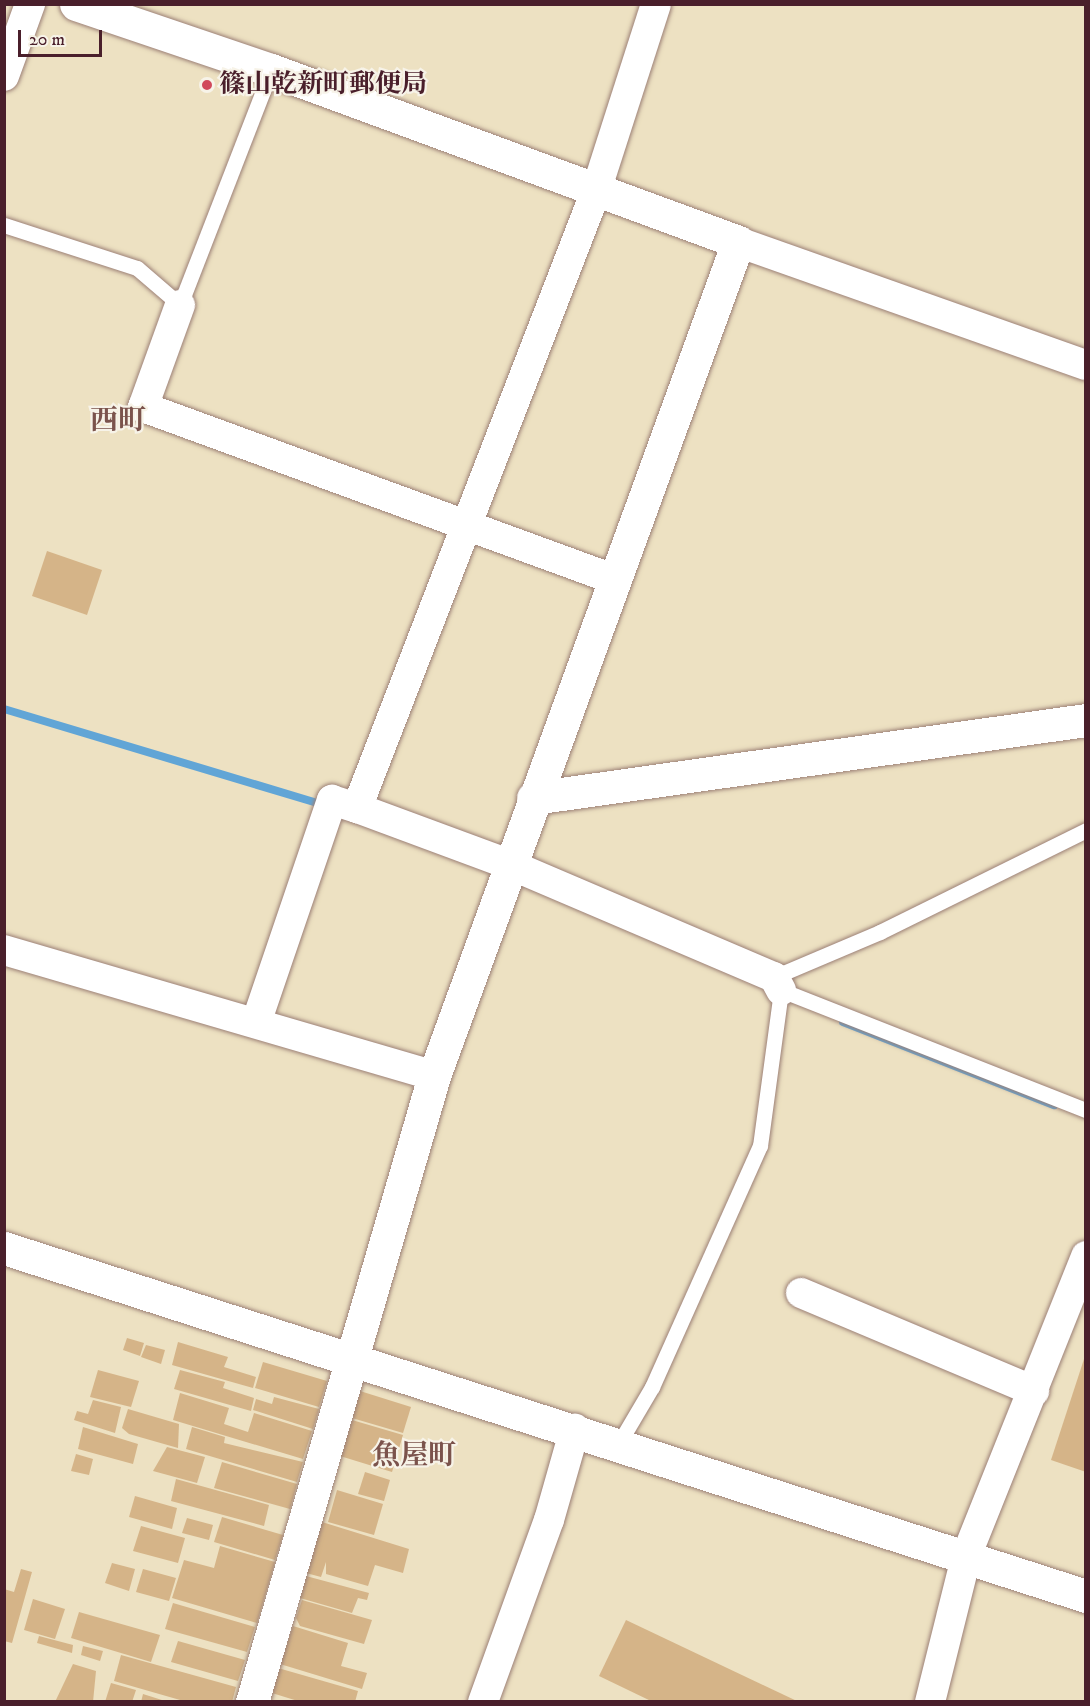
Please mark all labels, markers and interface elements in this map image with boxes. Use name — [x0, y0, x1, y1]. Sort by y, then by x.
scale bar — [21, 18, 105, 56]
text: 20 m — [29, 29, 65, 51]
place label: 篠山乾新町郵便局 — [219, 69, 427, 101]
marker: 篠山乾新町郵便局 — [200, 78, 214, 92]
district label: 西町 — [90, 404, 146, 438]
district label: 魚屋町 — [372, 1439, 456, 1473]

